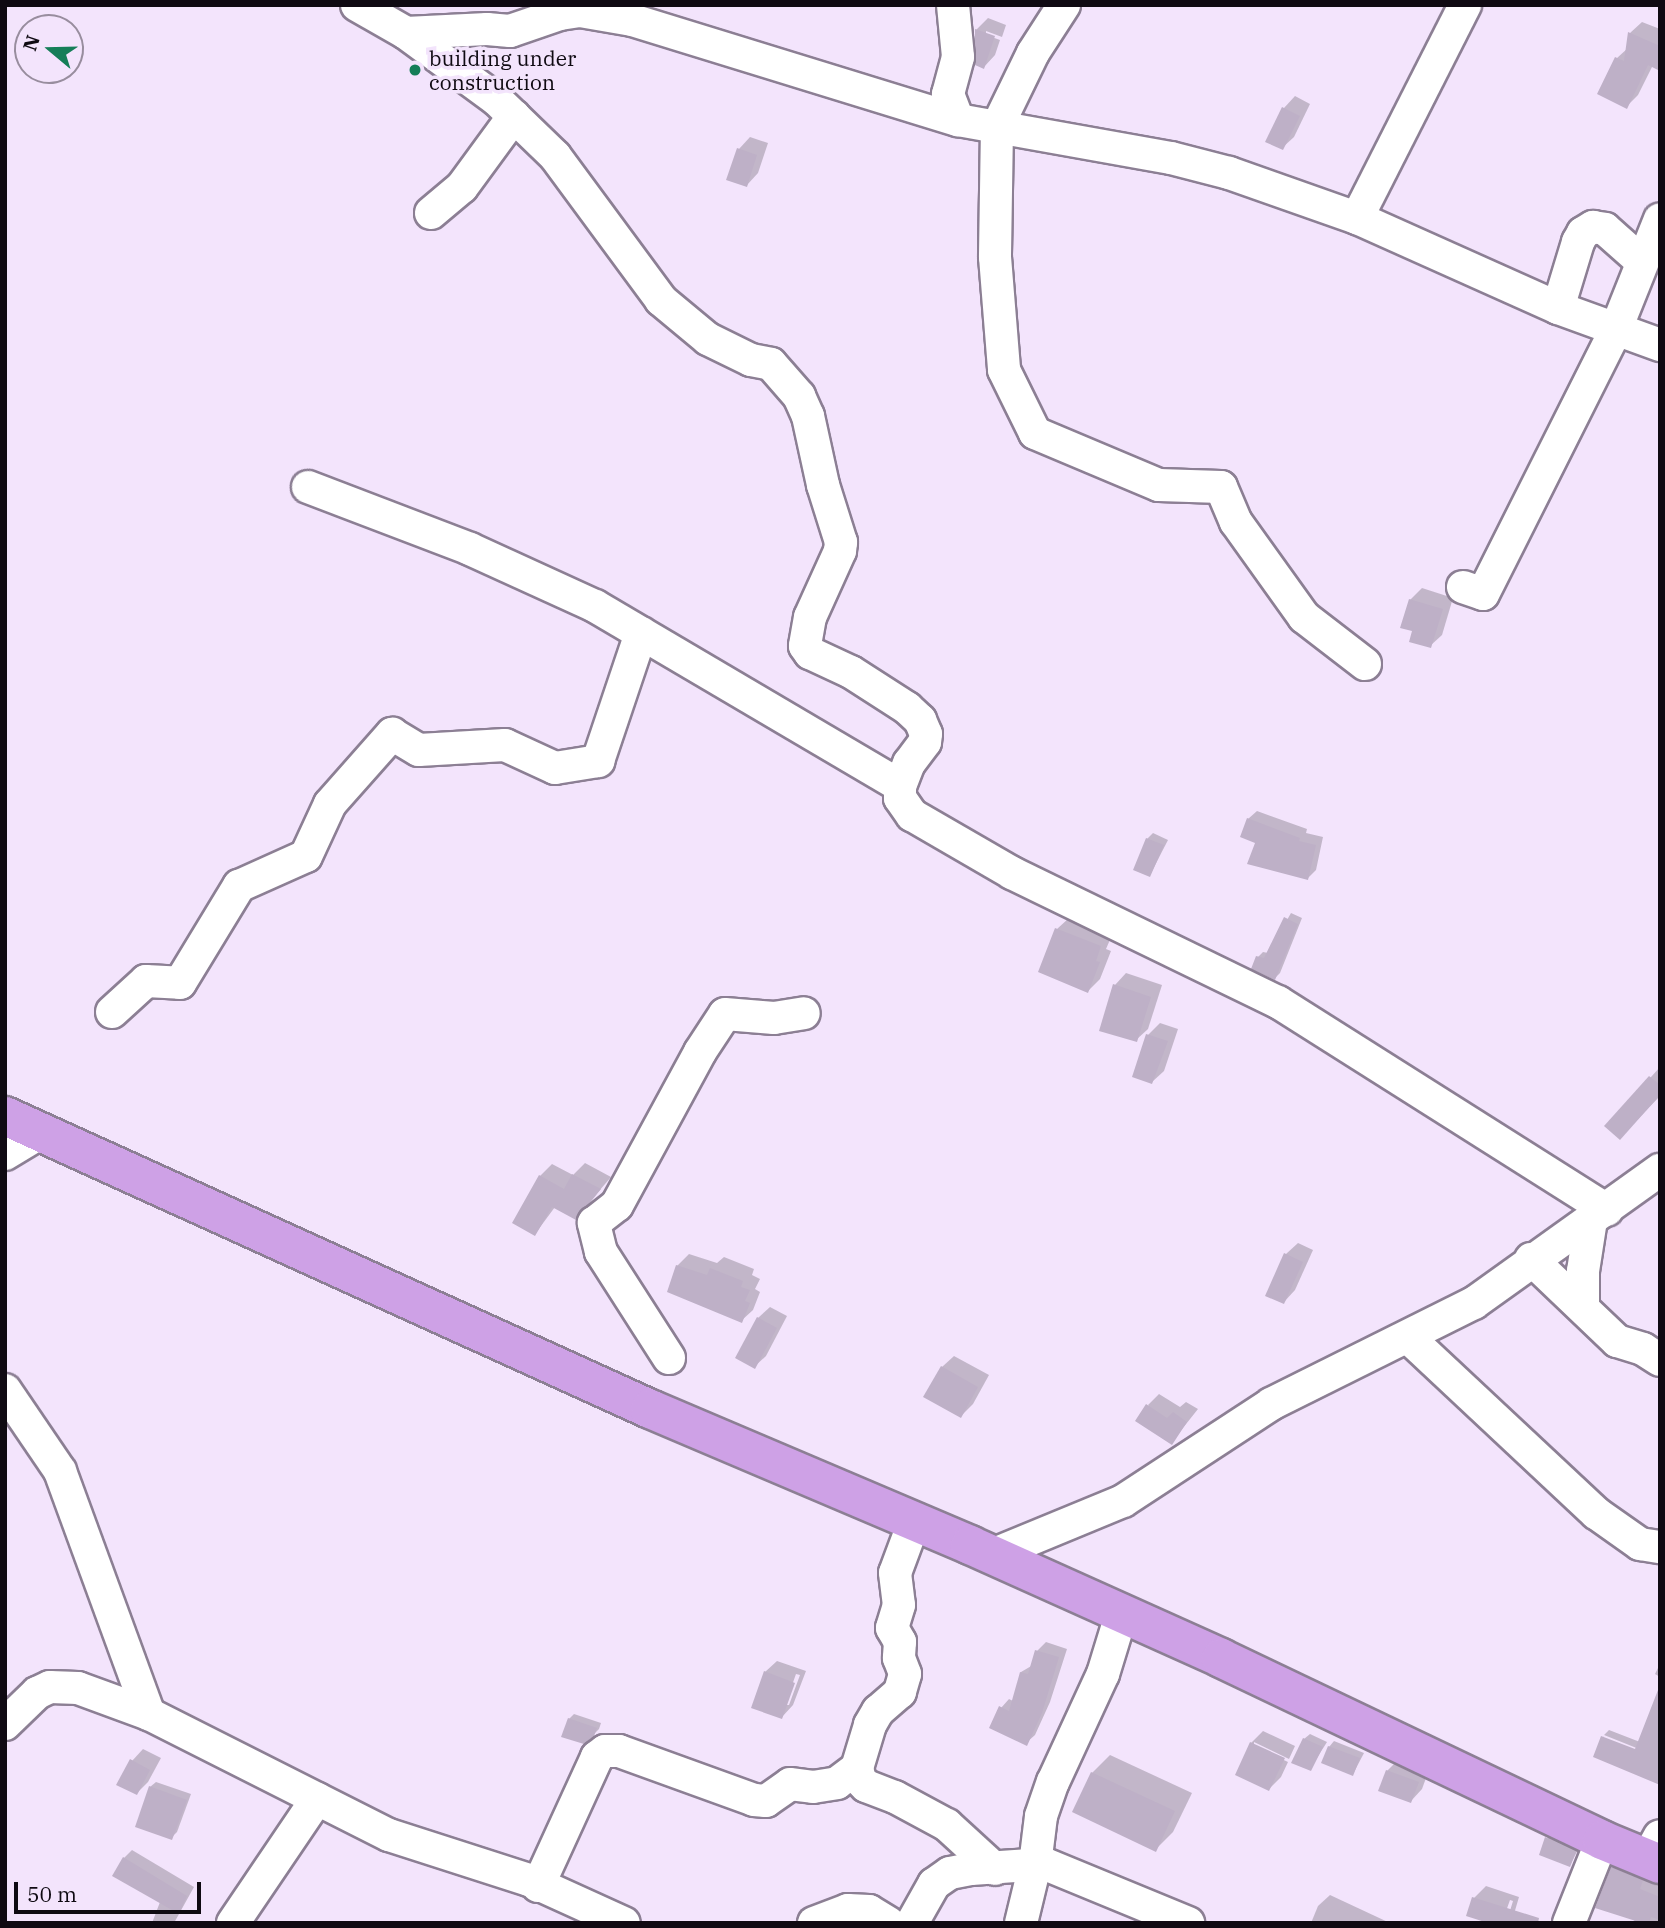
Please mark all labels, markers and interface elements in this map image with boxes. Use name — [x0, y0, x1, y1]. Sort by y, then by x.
north arrow — [14, 14, 84, 84]
text: N — [17, 32, 45, 54]
place label: building under construction — [429, 45, 576, 95]
marker: building under construction — [407, 62, 423, 78]
scale bar — [18, 1868, 205, 1912]
text: 50 m — [27, 1880, 77, 1908]

